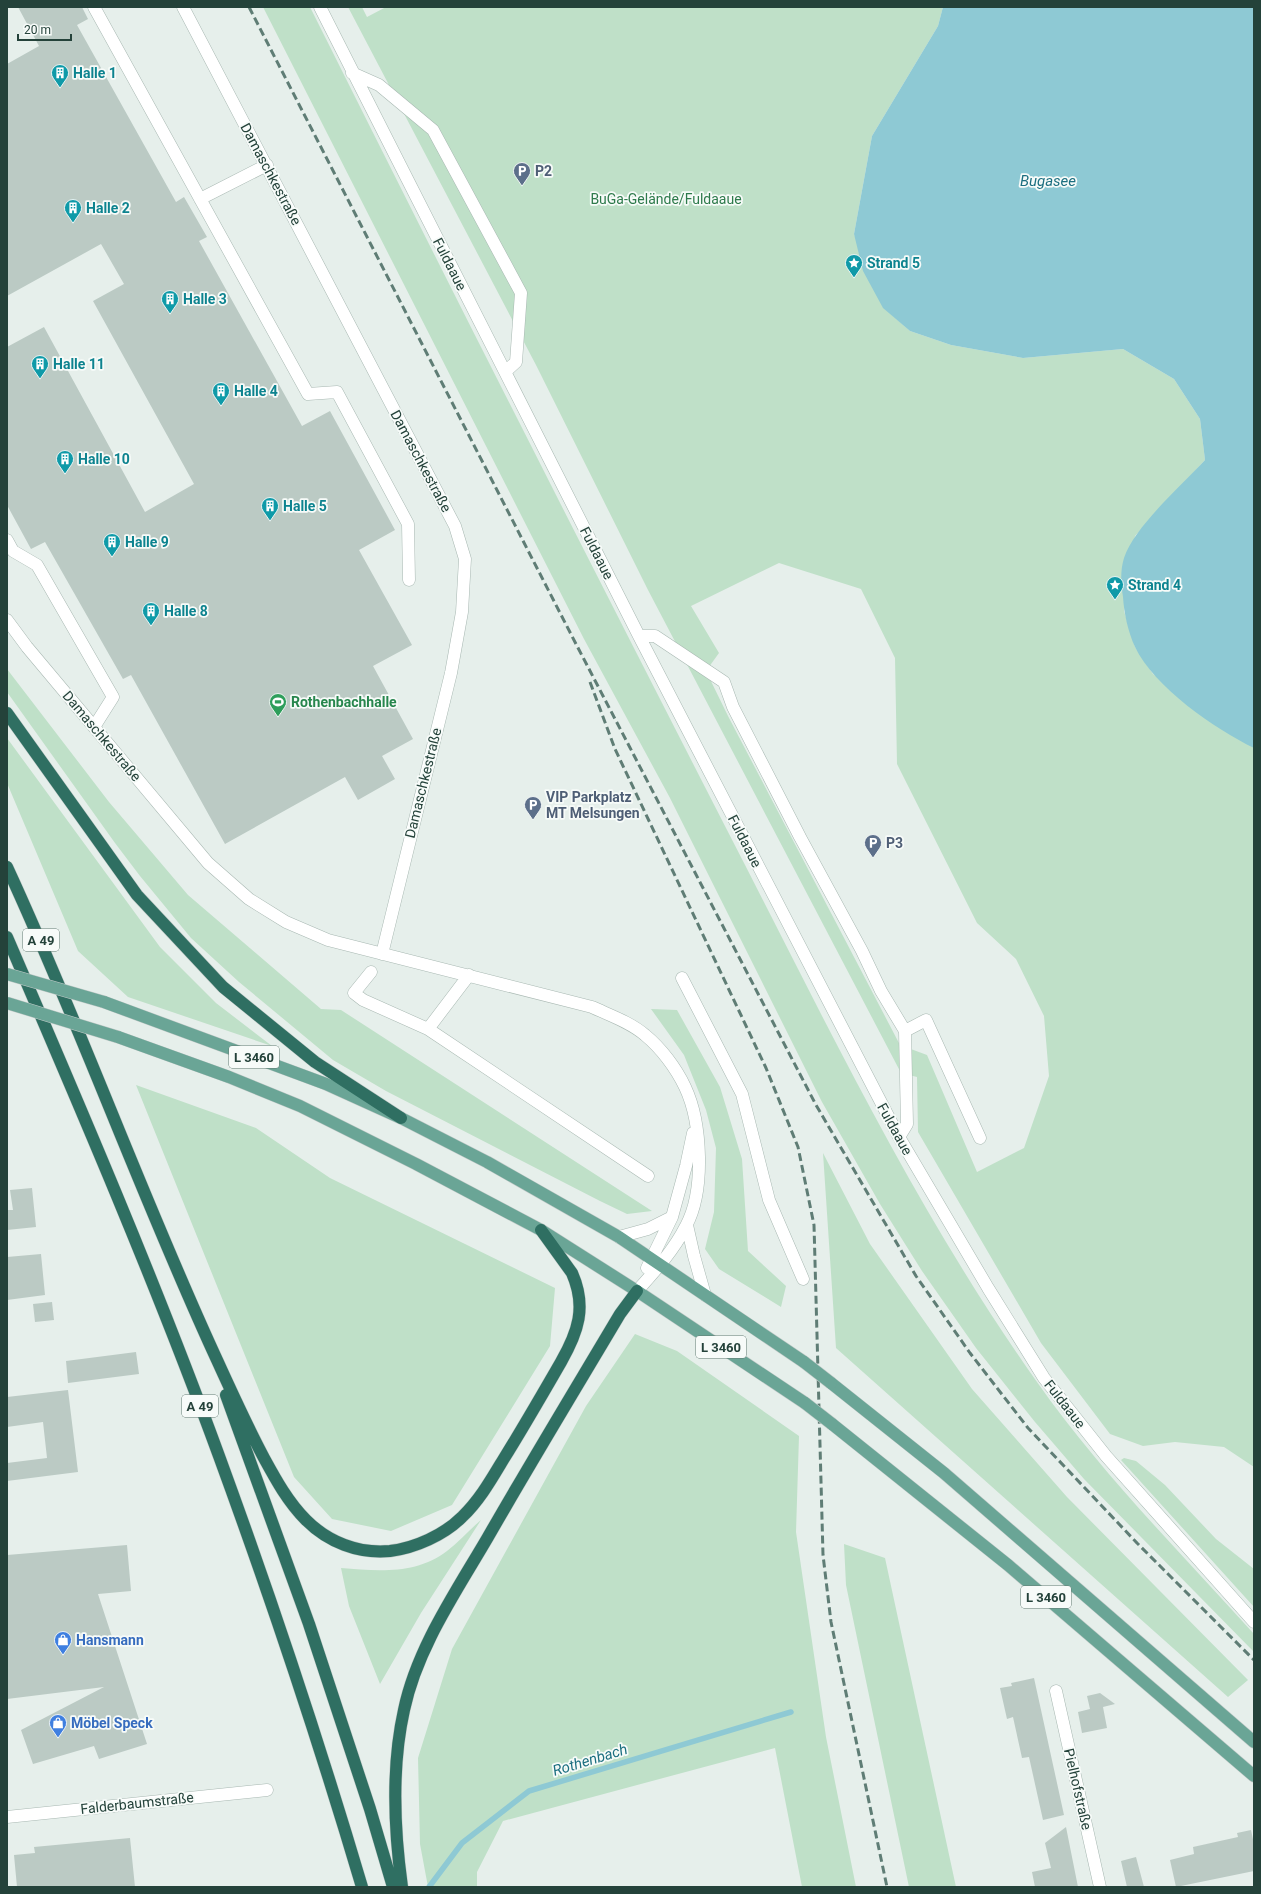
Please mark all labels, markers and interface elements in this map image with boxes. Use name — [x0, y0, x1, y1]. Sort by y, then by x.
scale bar — [18, 16, 71, 42]
text: 20 m — [24, 23, 51, 37]
building icon: Halle 1 — [50, 63, 70, 88]
place label: Halle 1 — [73, 65, 117, 81]
street label: Damaschkestraße — [237, 120, 305, 228]
parking icon: P2 — [512, 161, 532, 186]
place label: P2 — [535, 163, 552, 179]
water label: Bugasee — [1020, 172, 1076, 190]
park label: BuGa-Gelände/Fuldaaue — [590, 191, 742, 207]
building icon: Halle 2 — [63, 198, 83, 223]
place label: Halle 2 — [86, 200, 130, 216]
street label: Fuldaaue — [430, 235, 470, 293]
place icon: Strand 5 — [844, 253, 864, 278]
place label: Strand 5 — [867, 255, 920, 271]
building icon: Halle 3 — [160, 289, 180, 314]
place label: Halle 3 — [183, 291, 227, 307]
building icon: Halle 11 — [30, 354, 50, 379]
place label: Halle 11 — [53, 356, 105, 372]
building icon: Halle 4 — [211, 381, 231, 406]
place label: Halle 4 — [234, 383, 278, 399]
street label: Damaschkestraße — [387, 407, 455, 515]
building icon: Halle 10 — [55, 449, 75, 474]
place label: Halle 10 — [78, 451, 130, 467]
building icon: Halle 5 — [260, 496, 280, 521]
place label: Halle 5 — [283, 498, 327, 514]
street label: Fuldaaue — [577, 524, 617, 582]
building icon: Halle 9 — [102, 532, 122, 557]
place label: Halle 9 — [125, 534, 169, 550]
place icon: Strand 4 — [1105, 575, 1125, 600]
place label: Strand 4 — [1128, 577, 1181, 593]
building icon: Halle 8 — [141, 601, 161, 626]
place label: Halle 8 — [164, 603, 208, 619]
street label: Damaschkestraße — [60, 688, 144, 784]
sports icon: Rothenbachhalle — [268, 692, 288, 717]
place label: Rothenbachhalle — [291, 694, 397, 710]
street label: Damaschkestraße — [402, 726, 444, 840]
place label: VIP Parkplatz MT Melsungen — [546, 789, 640, 821]
parking icon: VIP Parkplatz MT Melsungen — [523, 795, 543, 820]
street label: Fuldaaue — [725, 812, 765, 870]
parking icon: P3 — [863, 833, 883, 858]
place label: P3 — [886, 835, 903, 851]
road number: A 49 — [23, 929, 59, 951]
road number: L 3460 — [229, 1046, 279, 1068]
street label: Fuldaaue — [874, 1100, 916, 1158]
road number: L 3460 — [696, 1336, 746, 1358]
street label: Fuldaaue — [1041, 1377, 1089, 1431]
road number: A 49 — [182, 1395, 218, 1417]
road number: L 3460 — [1021, 1586, 1071, 1608]
shop icon: Hansmann — [53, 1630, 73, 1655]
place label: Hansmann — [76, 1632, 144, 1648]
shop icon: Möbel Speck — [48, 1713, 68, 1738]
place label: Möbel Speck — [71, 1715, 153, 1731]
water label: Rothenbach — [550, 1740, 630, 1780]
street label: Pielhofstraße — [1061, 1747, 1095, 1831]
street label: Falderbaumstraße — [80, 1789, 194, 1817]

